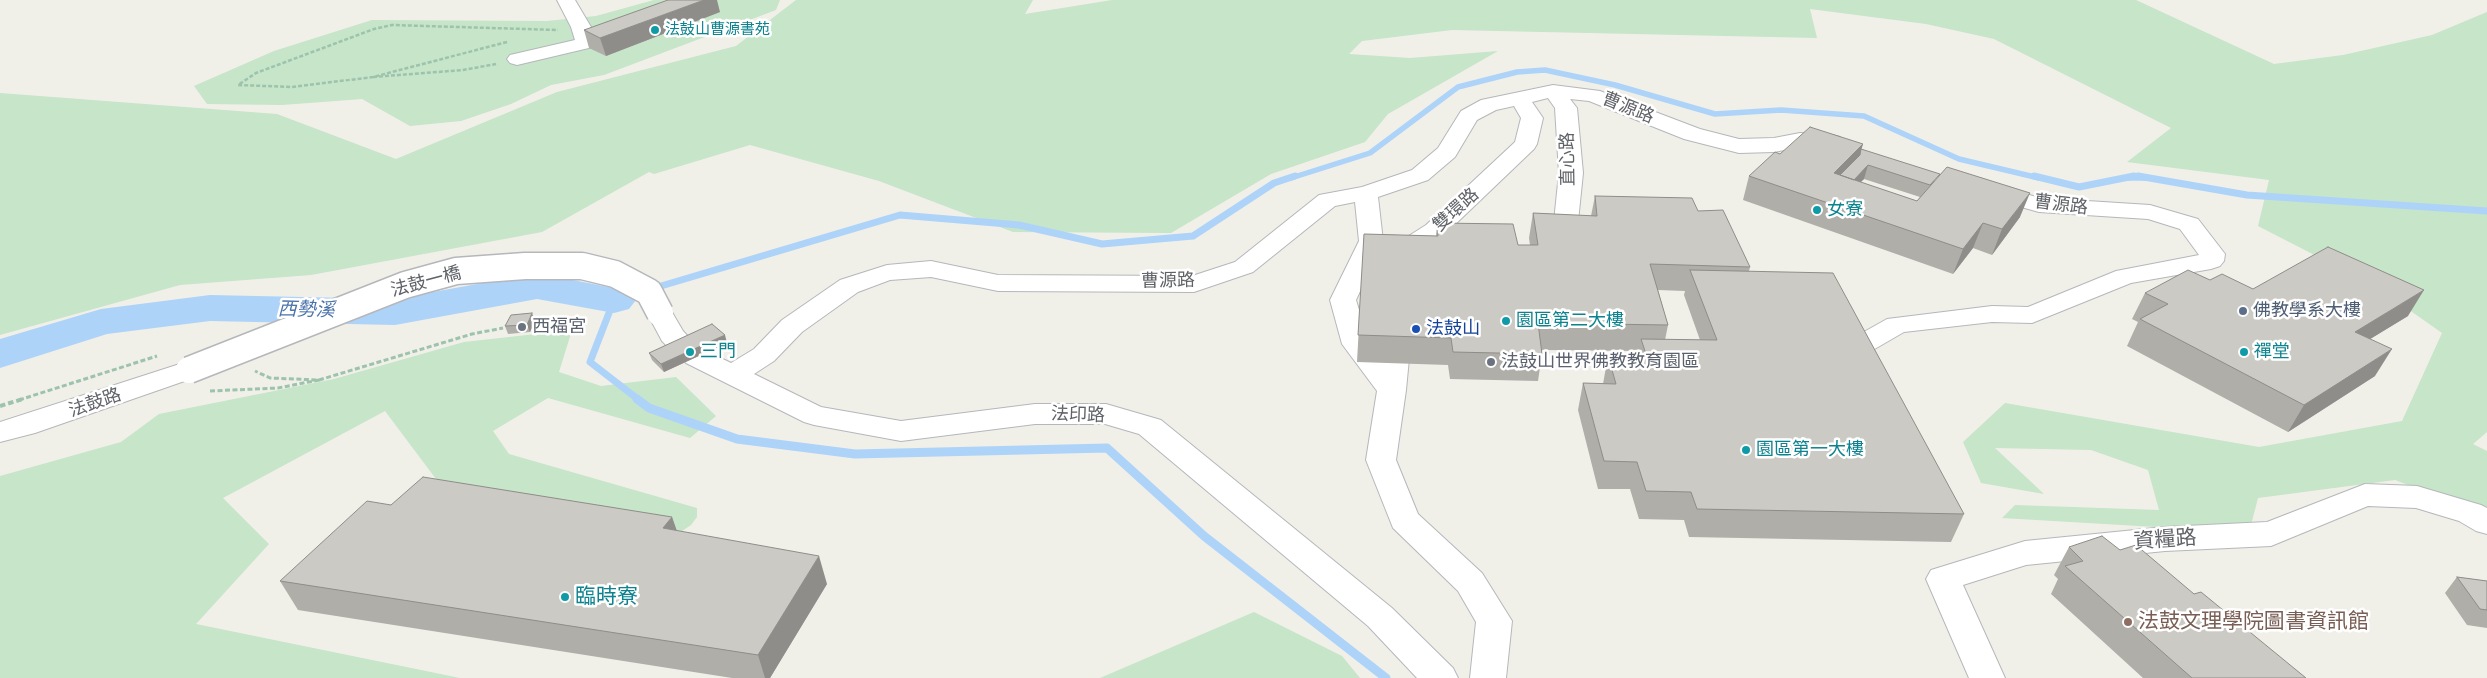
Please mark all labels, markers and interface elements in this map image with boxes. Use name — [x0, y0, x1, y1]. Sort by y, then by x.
place label: 法鼓山曹源書苑 — [665, 21, 770, 39]
marker: 法鼓山曹源書苑 — [649, 24, 661, 36]
street label: 曹源路 — [1599, 88, 1657, 128]
street label: 直心路 — [1557, 132, 1579, 186]
street label: 雙環路 — [1429, 184, 1483, 236]
street label: 曹源路 — [2033, 191, 2089, 219]
place label: 女寮 — [1827, 199, 1863, 221]
marker: 女寮 — [1811, 204, 1823, 216]
street label: 法鼓一橋 — [388, 262, 464, 302]
street label: 曹源路 — [1141, 270, 1195, 292]
water label: 西勢溪 — [277, 298, 335, 322]
place label: 佛教學系大樓 — [2253, 300, 2361, 322]
marker: 佛教學系大樓 — [2237, 305, 2249, 317]
place label: 園區第二大樓 — [1516, 310, 1624, 332]
marker: 園區第二大樓 — [1500, 315, 1512, 327]
place label: 西福宮 — [532, 316, 586, 338]
place label: 法鼓山 — [1426, 318, 1480, 340]
marker: 西福宮 — [516, 321, 528, 333]
marker: 法鼓山 — [1410, 323, 1422, 335]
place label: 三門 — [700, 341, 736, 363]
place label: 禪堂 — [2254, 341, 2290, 363]
marker: 三門 — [684, 346, 696, 358]
marker: 禪堂 — [2238, 346, 2250, 358]
place label: 法鼓山世界佛教教育園區 — [1501, 351, 1699, 373]
marker: 法鼓山世界佛教教育園區 — [1485, 356, 1497, 368]
street label: 法鼓路 — [66, 384, 124, 422]
street label: 法印路 — [1051, 403, 1105, 427]
place label: 園區第一大樓 — [1756, 439, 1864, 461]
marker: 園區第一大樓 — [1740, 444, 1752, 456]
street label: 資糧路 — [2133, 525, 2197, 555]
place label: 臨時寮 — [575, 584, 638, 610]
marker: 臨時寮 — [559, 591, 571, 603]
place label: 法鼓文理學院圖書資訊館 — [2138, 609, 2369, 635]
marker: 法鼓文理學院圖書資訊館 — [2122, 616, 2134, 628]

